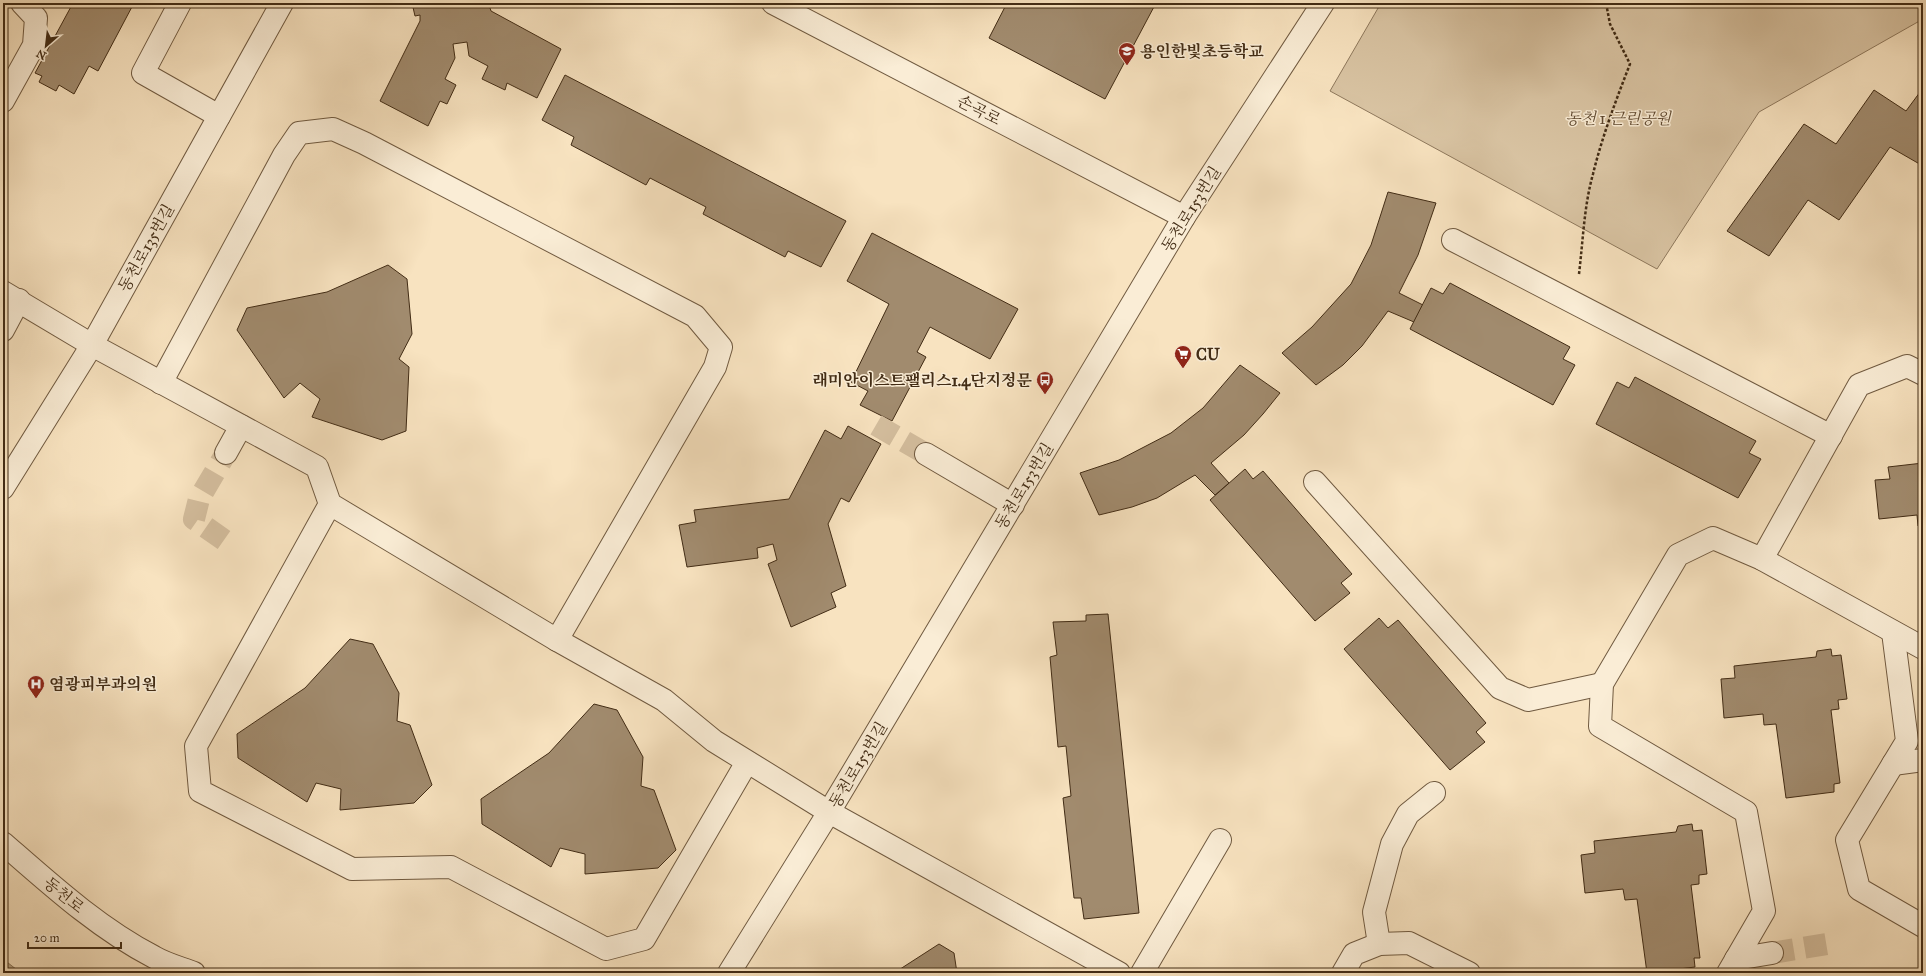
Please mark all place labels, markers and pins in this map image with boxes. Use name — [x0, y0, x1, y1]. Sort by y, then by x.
school or university icon: 용인한빛초등학교 — [1117, 41, 1137, 66]
place label: 용인한빛초등학교 — [1140, 42, 1264, 61]
supermarket icon: CU — [1173, 344, 1193, 369]
place label: CU — [1196, 345, 1220, 364]
bus stop icon: 래미안이스트팰리스1.4단지정문 — [1035, 370, 1055, 395]
place label: 래미안이스트팰리스1.4단지정문 — [812, 371, 1033, 391]
hospital icon: 염광피부과의원 — [26, 674, 46, 699]
place label: 염광피부과의원 — [49, 675, 157, 694]

